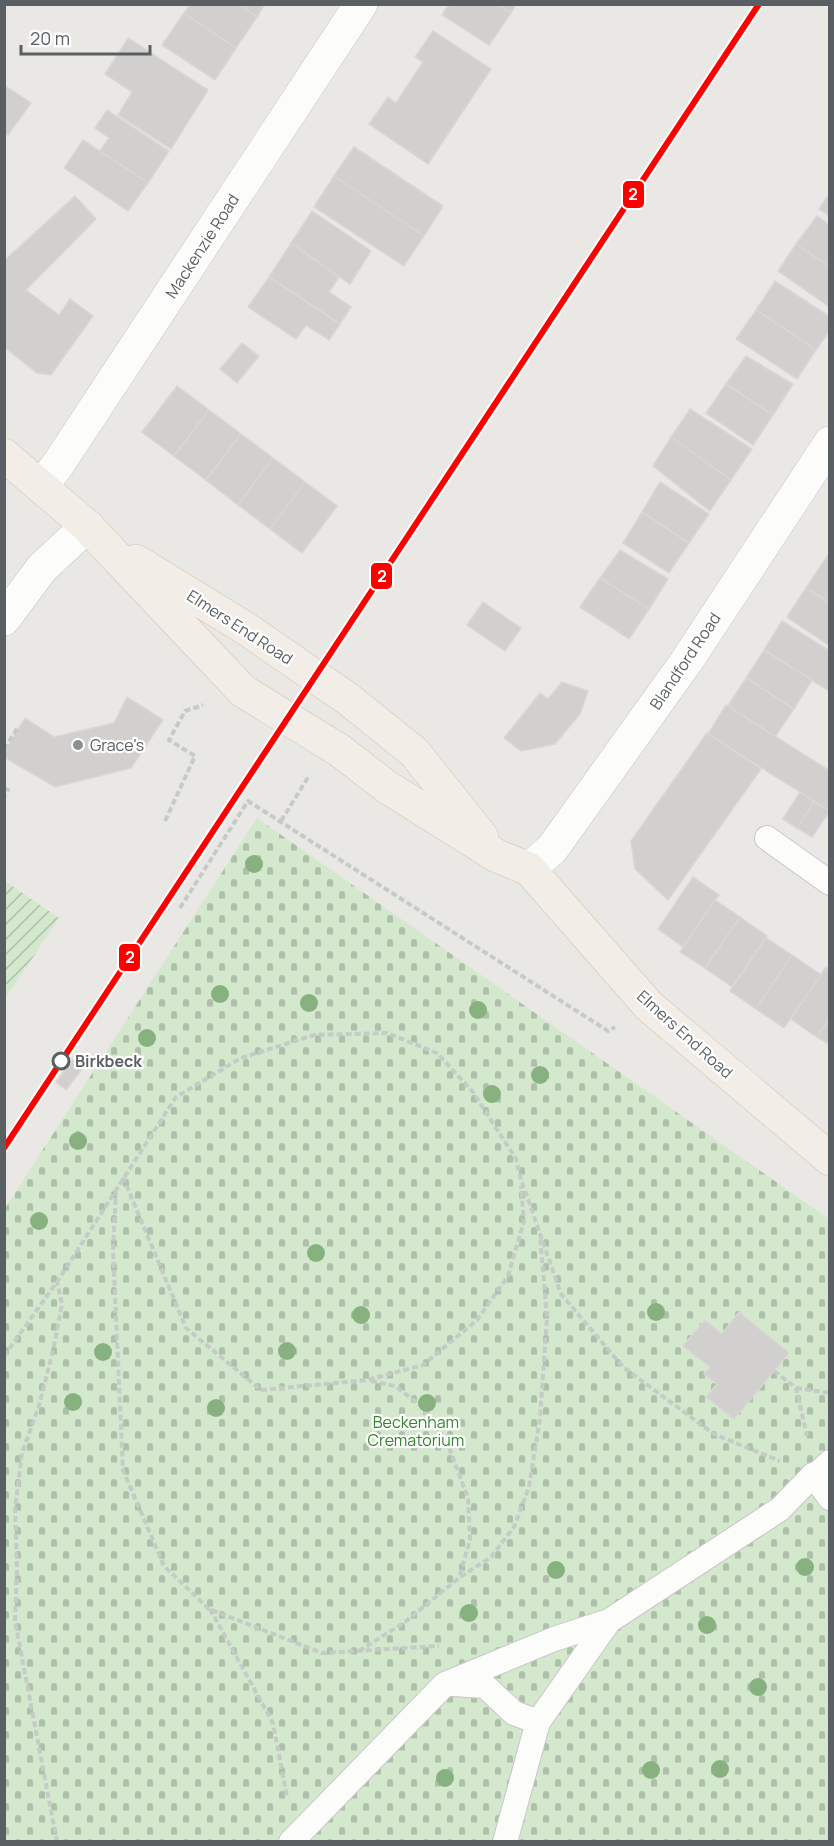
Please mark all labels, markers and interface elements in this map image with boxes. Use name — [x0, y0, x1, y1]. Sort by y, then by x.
scale bar — [21, 18, 150, 56]
text: 20 m — [30, 26, 70, 50]
line badge: 2 — [622, 180, 645, 209]
text: 2 — [628, 183, 638, 205]
street label: Mackenzie Road — [160, 190, 244, 302]
line badge: 2 — [370, 562, 393, 590]
text: 2 — [377, 565, 387, 587]
street label: Elmers End Road — [183, 585, 297, 669]
street label: Blandford Road — [644, 608, 726, 714]
place label: Grace's — [90, 734, 144, 756]
marker: Grace's — [71, 738, 85, 752]
line badge: 2 — [118, 943, 141, 972]
text: 2 — [125, 946, 135, 968]
street label: Elmers End Road — [632, 985, 738, 1083]
place label: Birkbeck — [75, 1050, 142, 1072]
marker: Birkbeck — [52, 1052, 70, 1070]
park label: Beckenham Crematorium — [368, 1411, 464, 1451]

